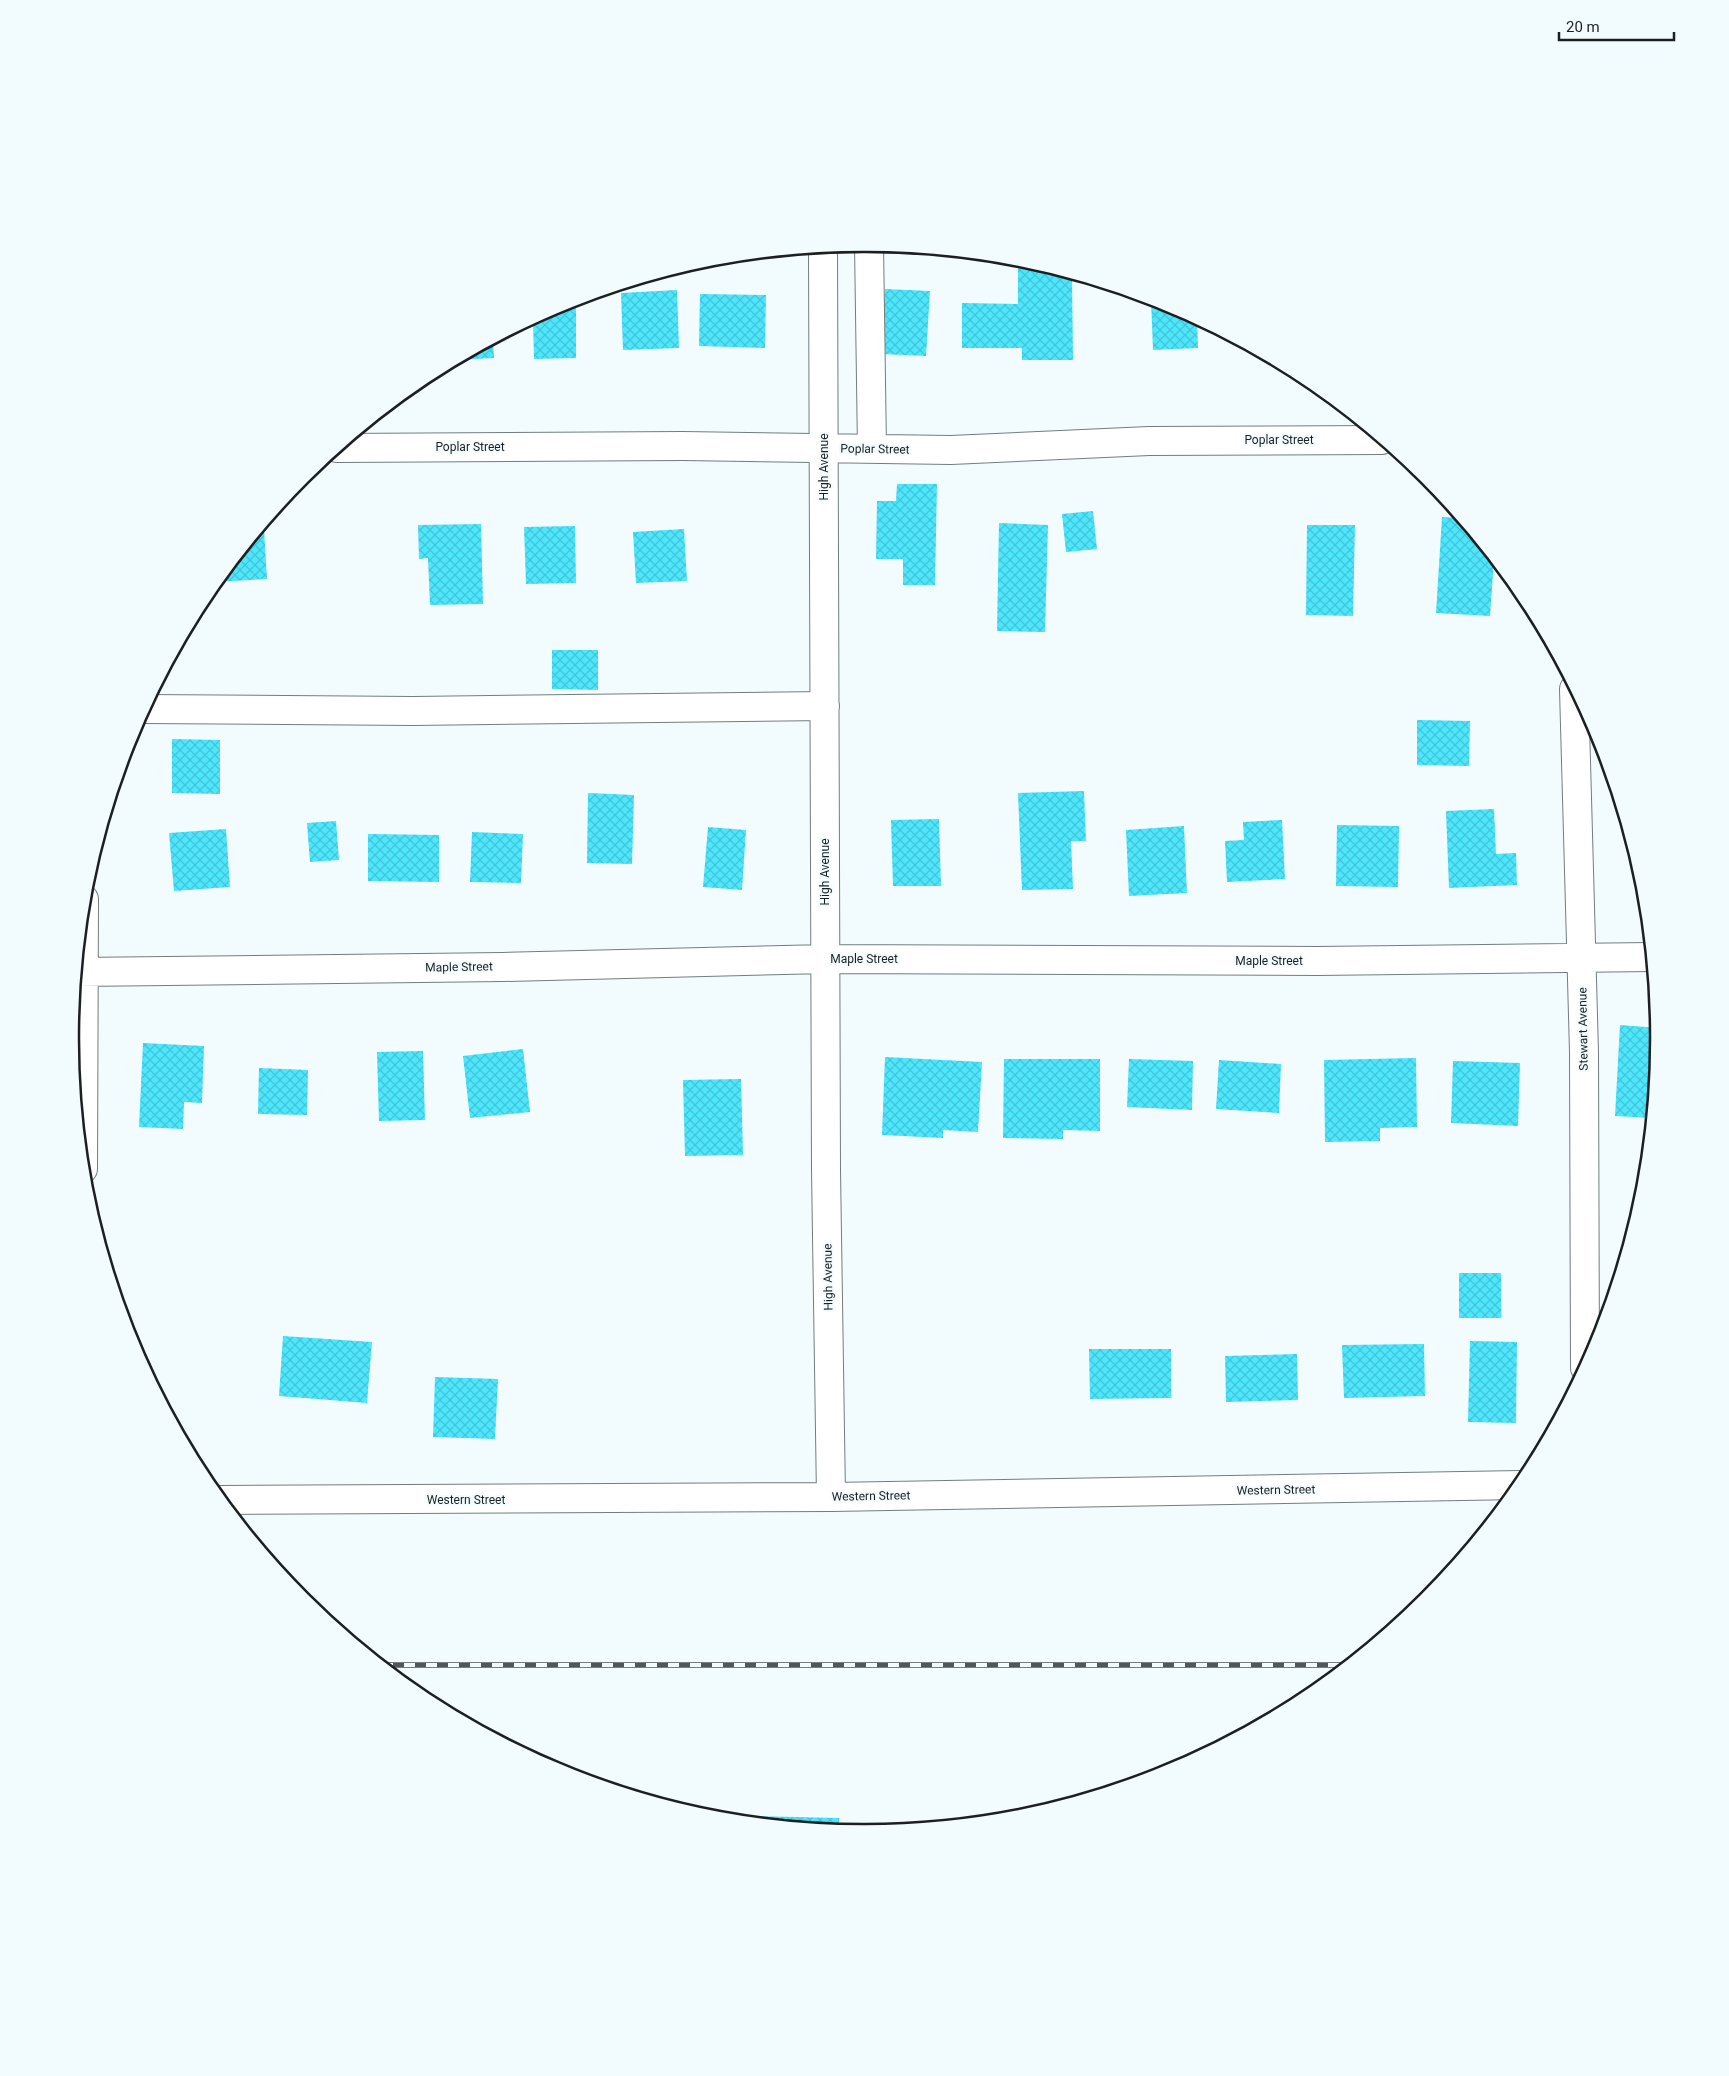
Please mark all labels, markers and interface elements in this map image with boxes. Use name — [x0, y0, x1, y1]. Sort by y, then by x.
scale bar — [1559, 10, 1674, 42]
text: 20 m — [1566, 18, 1600, 36]
street label: High Avenue — [817, 433, 831, 501]
street label: Poplar Street — [1244, 433, 1314, 447]
street label: Poplar Street — [435, 440, 505, 454]
street label: Poplar Street — [840, 441, 910, 457]
street label: High Avenue — [818, 838, 832, 906]
street label: Maple Street — [830, 952, 898, 966]
street label: Maple Street — [1235, 954, 1303, 968]
street label: Maple Street — [425, 959, 493, 975]
street label: Stewart Avenue — [1575, 987, 1591, 1071]
street label: High Avenue — [820, 1243, 836, 1311]
street label: Western Street — [1237, 1482, 1316, 1498]
street label: Western Street — [832, 1488, 911, 1504]
street label: Western Street — [427, 1493, 505, 1507]

